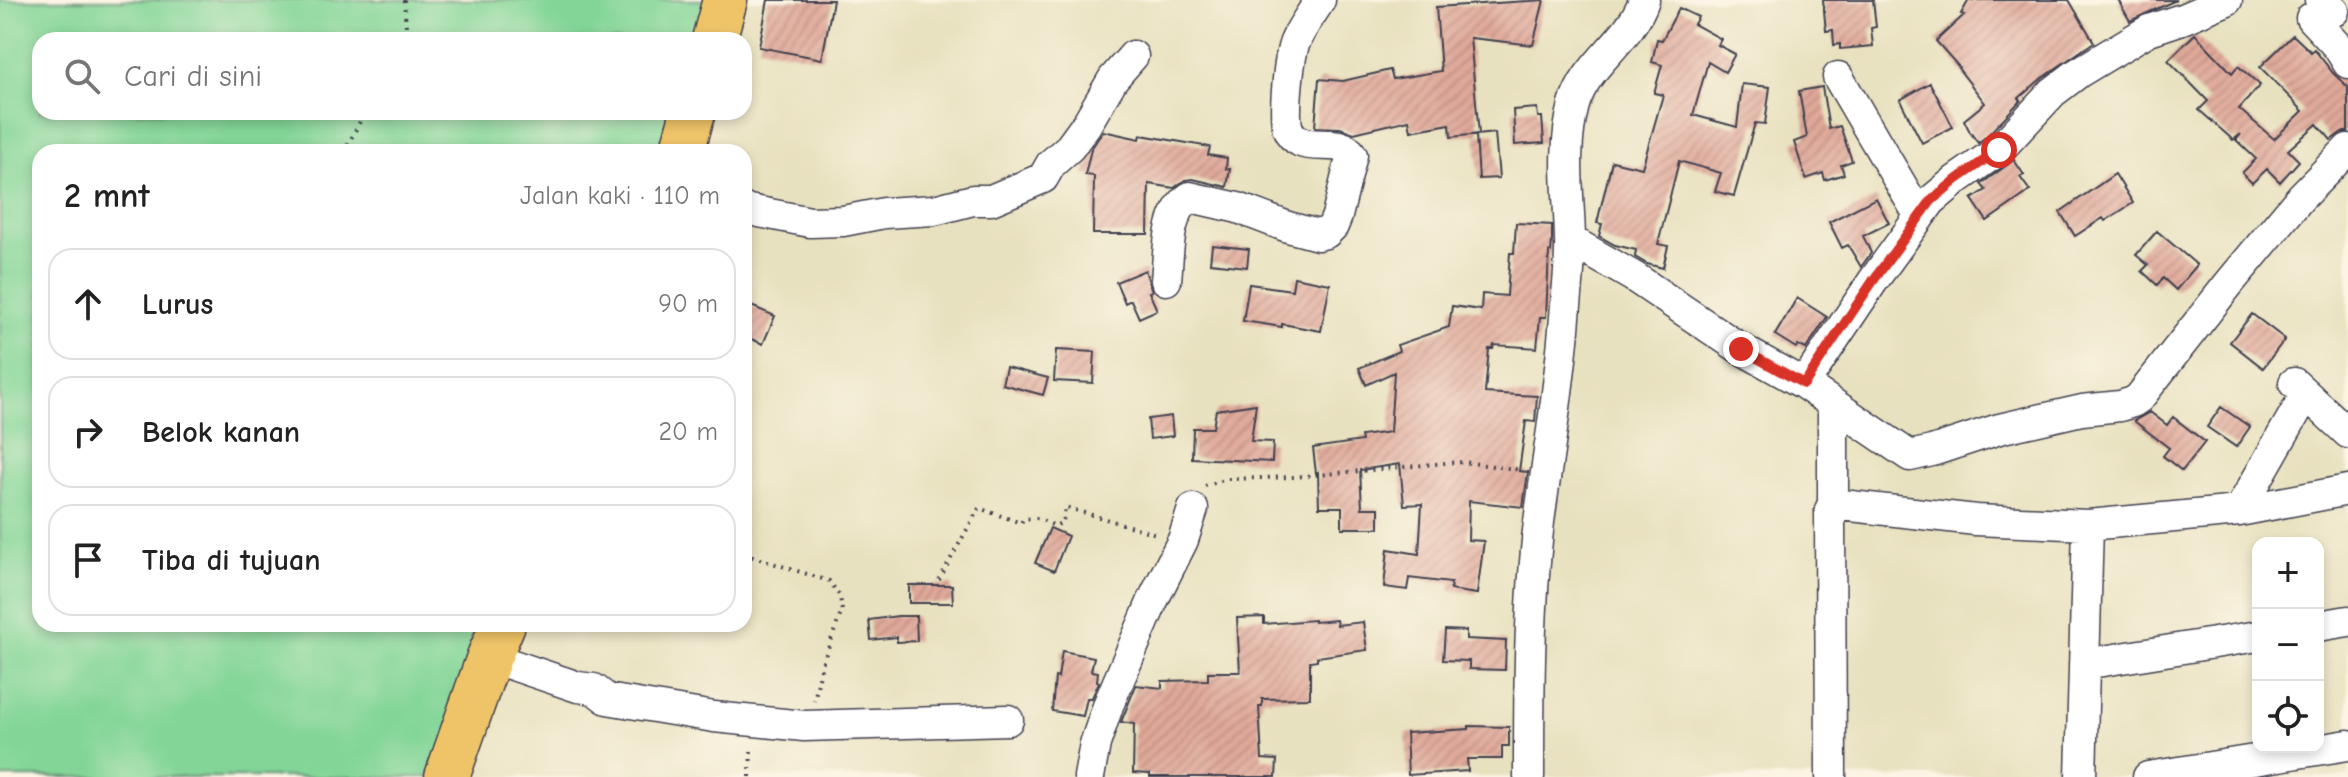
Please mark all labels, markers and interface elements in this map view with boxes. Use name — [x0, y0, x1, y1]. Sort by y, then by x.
search box — [32, 32, 752, 120]
icon: search — [60, 54, 104, 98]
text: Cari di sini — [124, 59, 262, 94]
route start — [1981, 132, 2017, 168]
text: 2 mnt — [64, 176, 150, 216]
text: Jalan kaki · 110 m — [520, 181, 720, 211]
icon: ahead — [66, 282, 110, 326]
text: Lurus — [142, 287, 213, 322]
text: 90 m — [658, 289, 718, 319]
route end — [1723, 331, 1759, 367]
icon: right — [66, 410, 110, 454]
text: Belok kanan — [142, 415, 300, 450]
text: 20 m — [658, 417, 718, 447]
map controls — [2252, 537, 2324, 753]
button: + — [2252, 537, 2324, 609]
icon: arrive — [66, 538, 110, 582]
text: Tiba di tujuan — [142, 543, 321, 578]
button: − — [2252, 609, 2324, 681]
button: locate — [2252, 681, 2324, 753]

